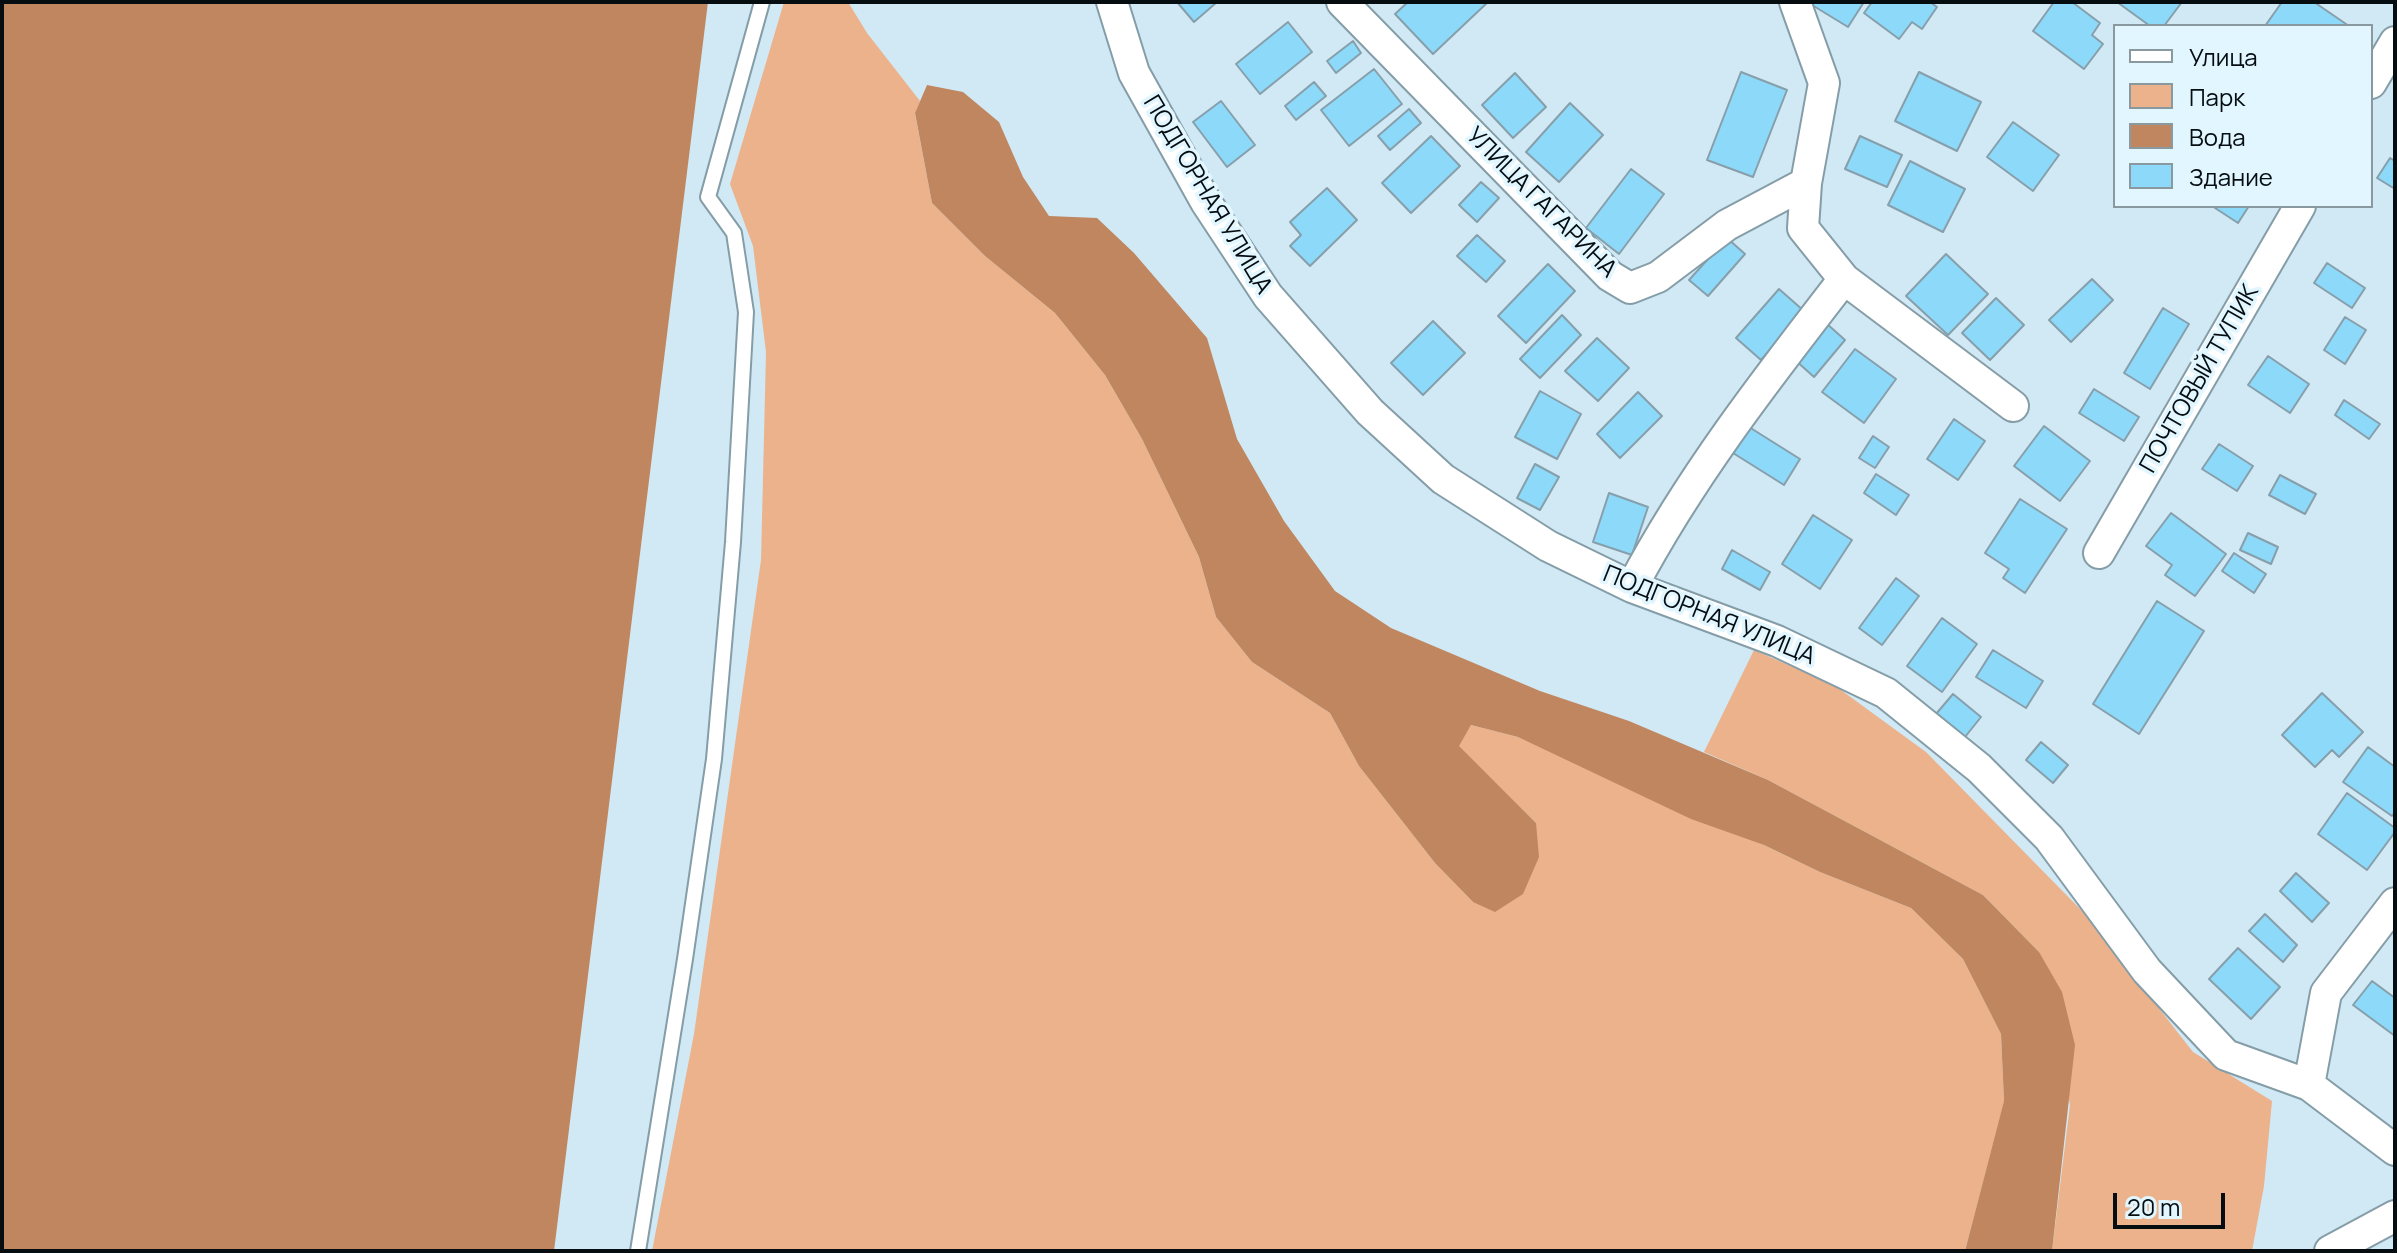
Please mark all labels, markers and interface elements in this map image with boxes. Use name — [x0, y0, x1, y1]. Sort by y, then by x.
legend — [2113, 24, 2373, 208]
text: Улица — [2189, 40, 2258, 73]
text: Парк — [2189, 80, 2245, 113]
street label: ПОДГОРНАЯ УЛИЦА — [1136, 91, 1278, 299]
text: Вода — [2189, 120, 2246, 153]
street label: УЛИЦА ГАГАРИНА — [1460, 122, 1622, 284]
text: Здание — [2189, 160, 2273, 193]
street label: ПОЧТОВЫЙ ТУПИК — [2134, 280, 2266, 478]
street label: ПОДГОРНАЯ УЛИЦА — [1599, 560, 1819, 672]
scale bar — [2117, 1177, 2229, 1227]
text: 20 m — [2127, 1190, 2180, 1223]

